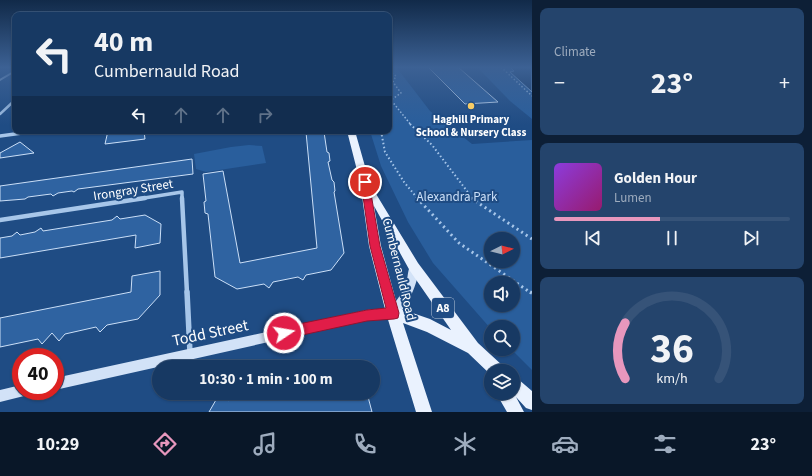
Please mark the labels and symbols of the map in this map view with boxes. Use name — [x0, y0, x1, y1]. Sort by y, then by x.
marker: Haghill Primary School & Nursery Class — [466, 101, 476, 111]
place label: Haghill Primary School & Nursery Class — [416, 112, 526, 140]
pin — [348, 165, 382, 199]
street label: Irongray Street — [92, 175, 175, 205]
park label: Alexandra Park — [417, 188, 498, 206]
street label: Cumbernauld Road — [378, 216, 420, 322]
north arrow — [484, 232, 520, 268]
road number: A8 — [432, 298, 454, 318]
position arrow — [263, 312, 305, 354]
street label: Todd Street — [170, 314, 251, 352]
speed limit sign: 40 — [12, 348, 64, 400]

